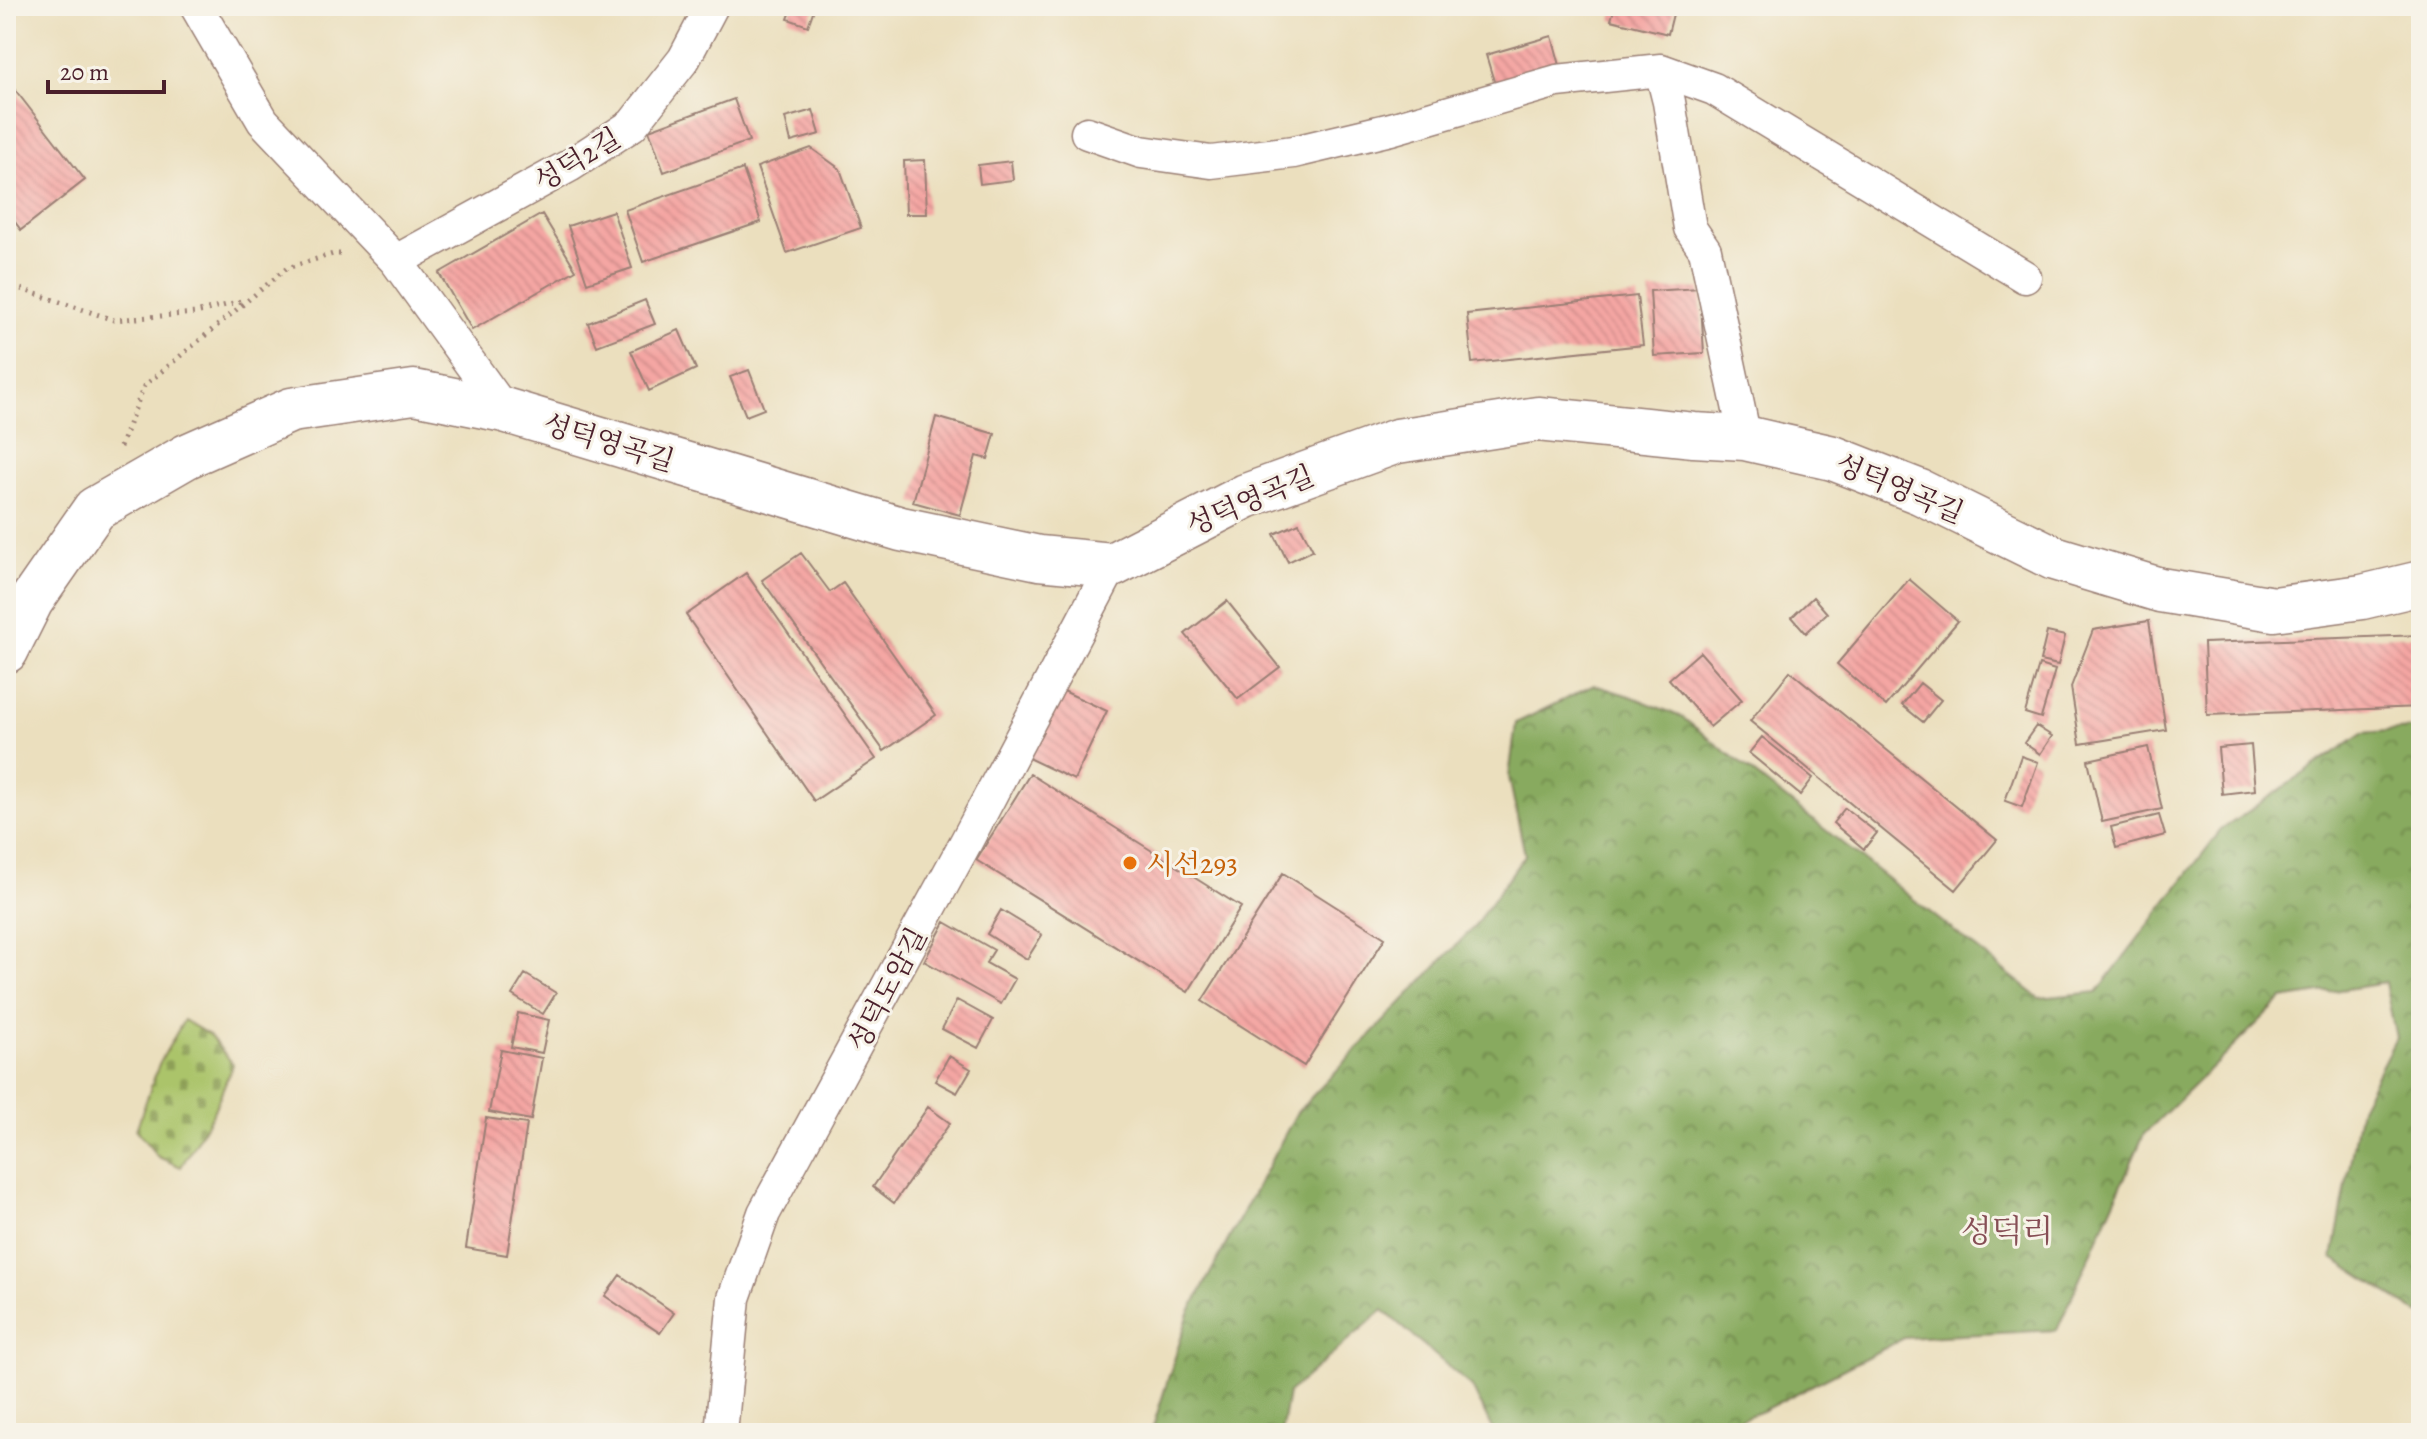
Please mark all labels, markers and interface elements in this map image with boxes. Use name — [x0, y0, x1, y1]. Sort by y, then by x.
scale bar — [48, 44, 164, 94]
text: 20 m — [60, 56, 109, 88]
street label: 성덕2길 — [527, 119, 628, 200]
street label: 성덕영곡길 — [538, 405, 679, 481]
street label: 성덕영곡길 — [1830, 445, 1969, 533]
street label: 성덕영곡길 — [1181, 457, 1320, 545]
place label: 시선293 — [1146, 845, 1238, 883]
marker: 시선293 — [1121, 854, 1139, 872]
street label: 성덕도암길 — [839, 921, 936, 1058]
district label: 성덕리 — [1961, 1209, 2053, 1253]

